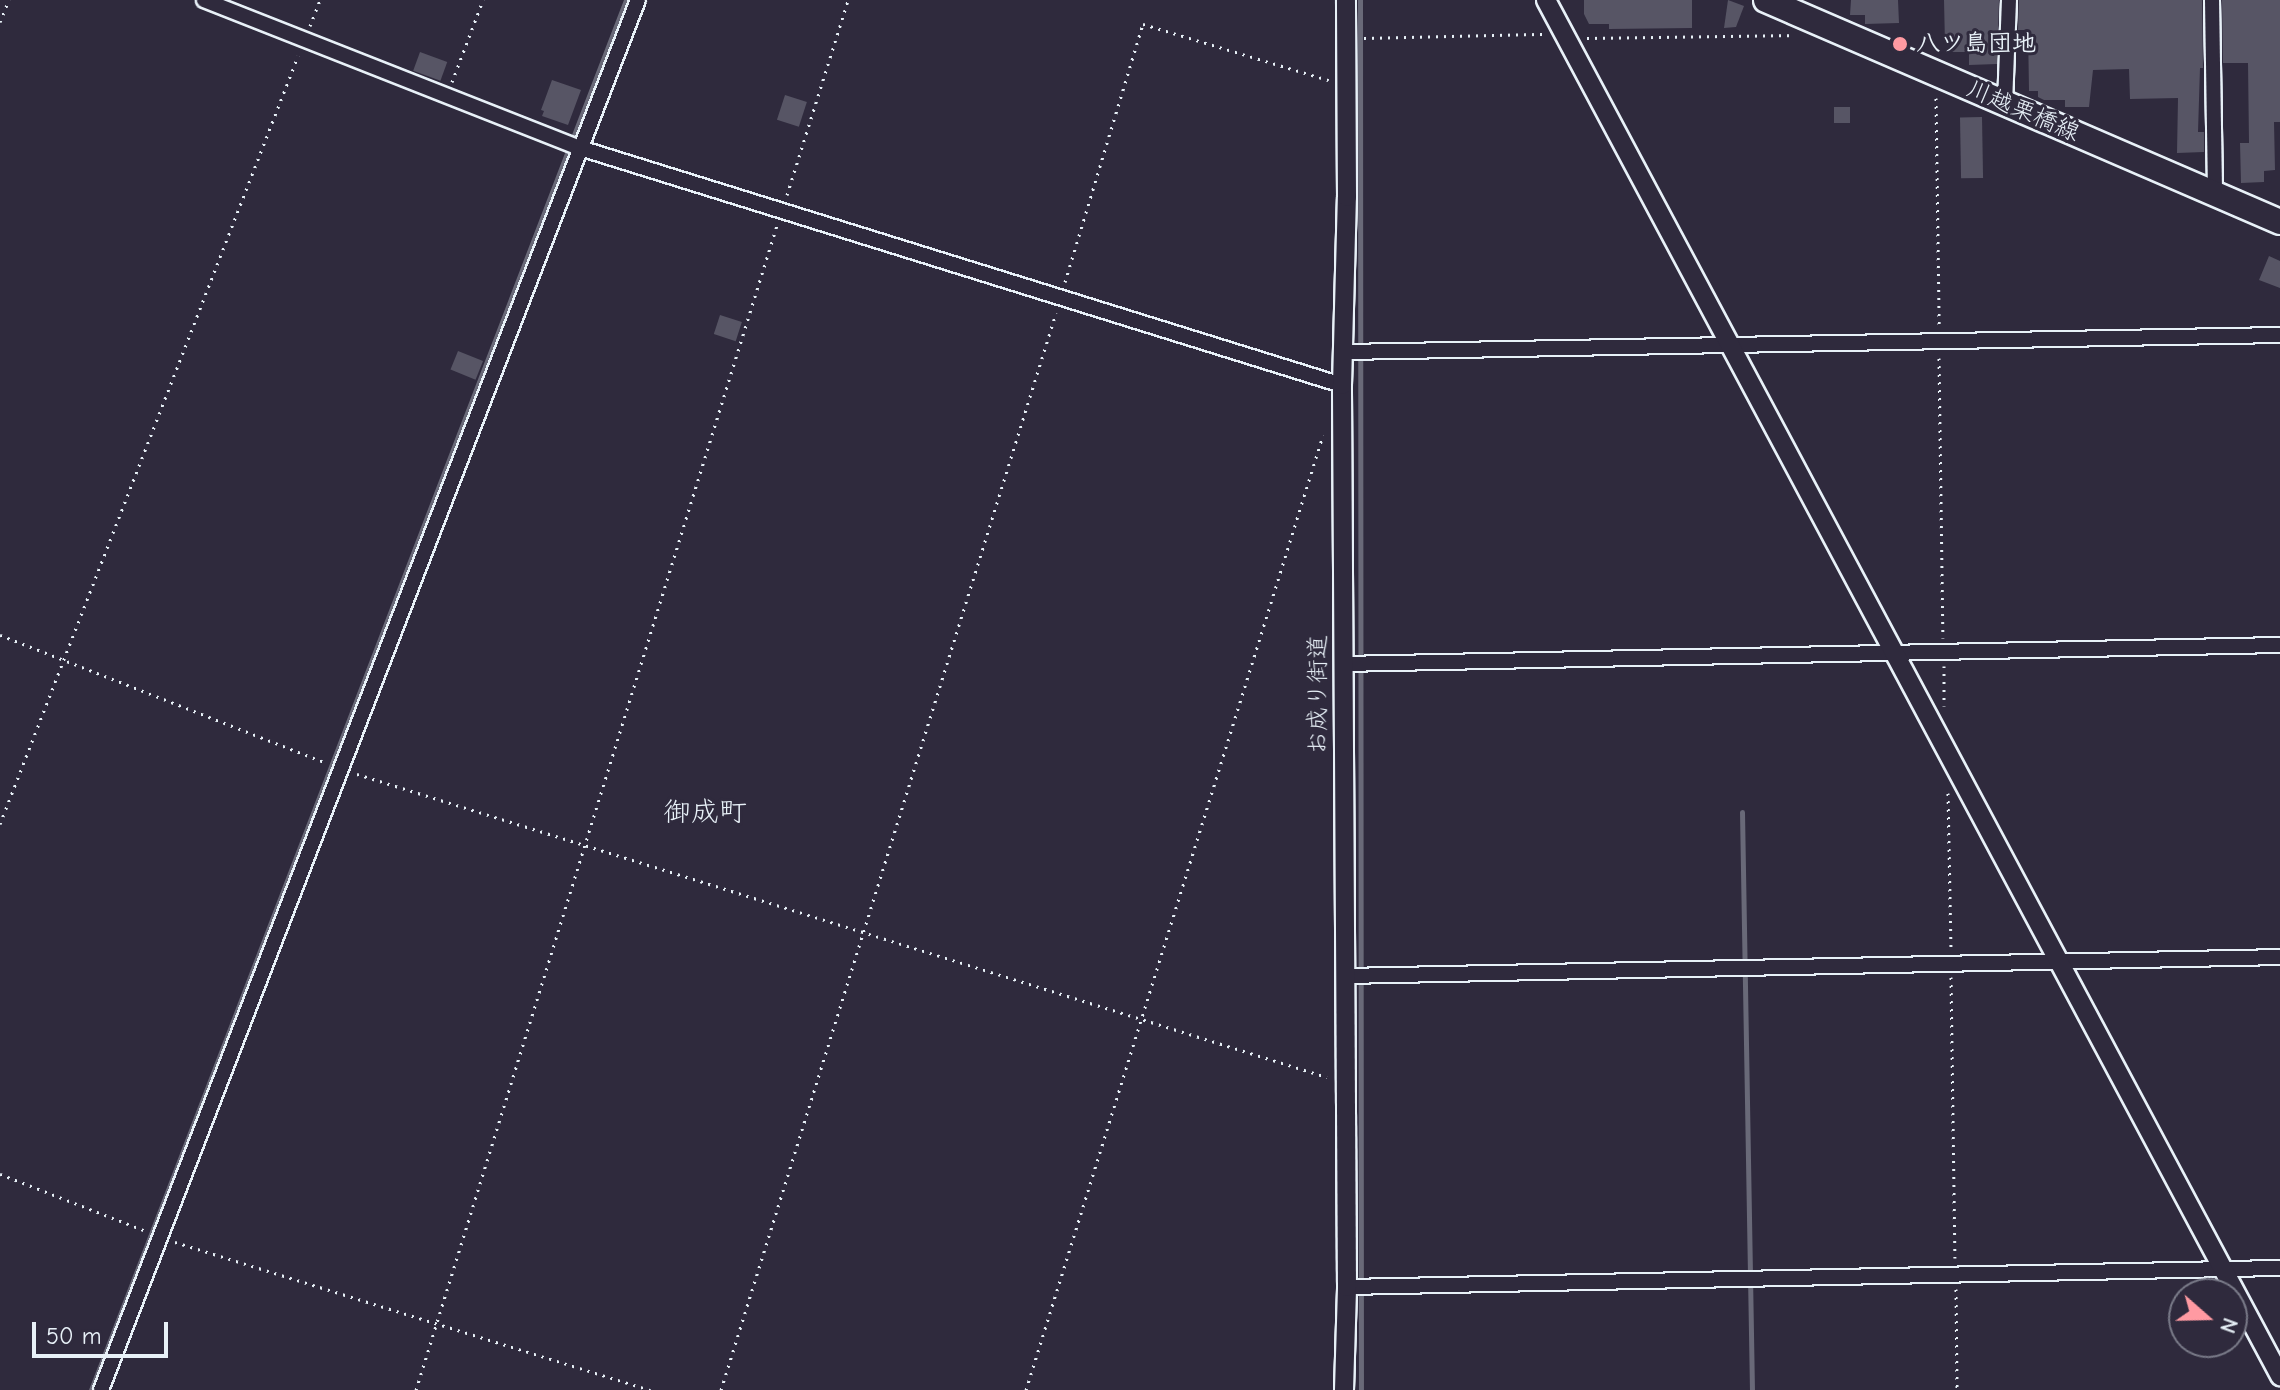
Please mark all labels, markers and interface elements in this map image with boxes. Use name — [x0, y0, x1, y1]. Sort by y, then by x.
place label: 八ツ島団地 — [1916, 30, 2036, 58]
marker: 八ツ島団地 — [1891, 35, 1909, 53]
street label: 川越栗橋線 — [1962, 74, 2084, 148]
street label: お成り街道 — [1304, 635, 1332, 755]
district label: 御成町 — [663, 795, 747, 829]
north arrow — [2168, 1278, 2248, 1358]
scale bar — [36, 1306, 172, 1356]
text: N — [2214, 1314, 2243, 1337]
text: 50 m — [46, 1322, 102, 1350]

